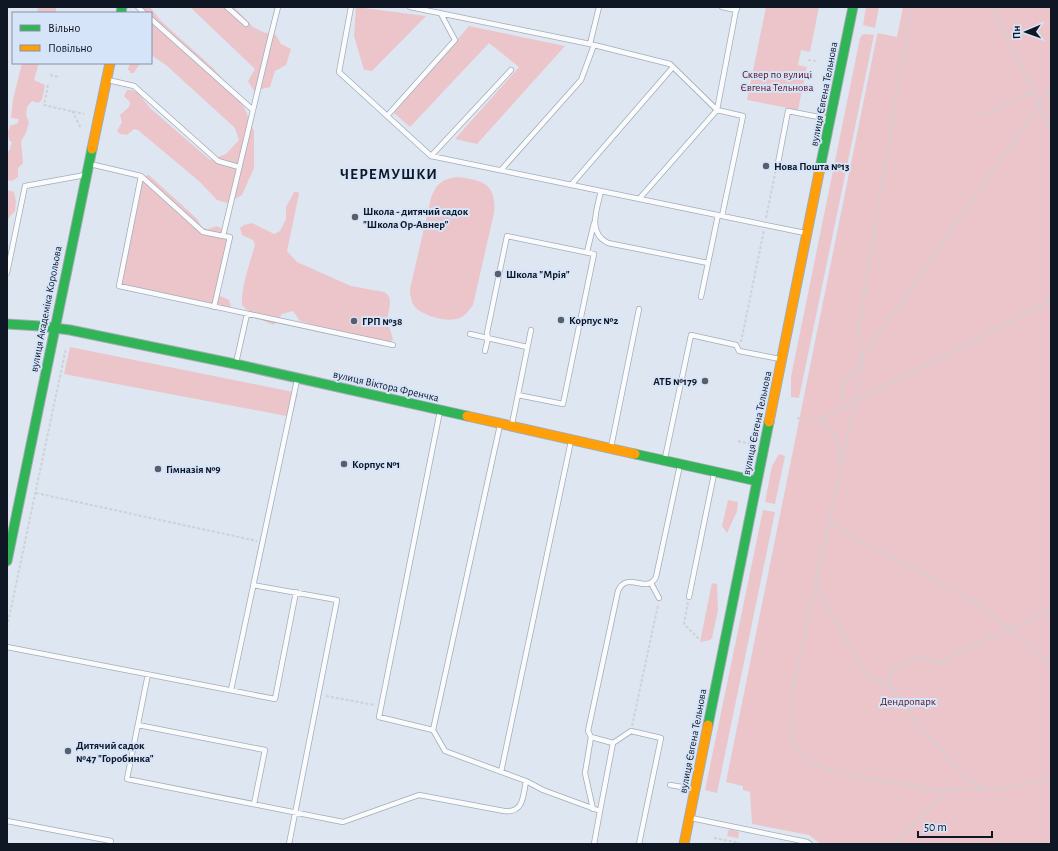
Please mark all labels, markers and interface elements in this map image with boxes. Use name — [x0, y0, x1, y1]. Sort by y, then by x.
legend — [12, 12, 152, 64]
north arrow — [1006, 12, 1046, 52]
text: Вільно — [48, 22, 80, 34]
text: Пн — [1011, 25, 1022, 39]
street label: вулиця Євгена Тельнова — [808, 41, 840, 147]
text: Повільно — [48, 42, 93, 54]
park label: Сквер по вулиці Євгена Тельнова — [741, 69, 813, 93]
marker: Нова Пошта №13 — [761, 161, 771, 171]
place label: Нова Пошта №13 — [774, 161, 850, 172]
district label: ЧЕРЕМУШКИ — [340, 167, 438, 182]
place label: Школа - дитячий садок "Школа Ор-Авнер" — [363, 206, 469, 230]
marker: Школа - дитячий садок "Школа Ор-Авнер" — [350, 212, 360, 222]
street label: вулиця Академіка Корольова — [28, 245, 64, 373]
marker: Школа "Мрія" — [493, 269, 503, 279]
place label: Школа "Мрія" — [506, 269, 570, 280]
marker: Корпус №2 — [556, 315, 566, 325]
place label: Корпус №2 — [569, 315, 619, 326]
marker: ГРП №38 — [349, 316, 359, 326]
place label: ГРП №38 — [362, 316, 403, 327]
street label: вулиця Віктора Френчка — [332, 368, 440, 404]
street label: вулиця Євгена Тельнова — [741, 370, 773, 476]
place label: АТБ №179 — [653, 376, 697, 387]
marker: АТБ №179 — [700, 376, 710, 386]
marker: Корпус №1 — [339, 459, 349, 469]
place label: Корпус №1 — [352, 459, 400, 470]
marker: Гімназія №9 — [153, 464, 163, 474]
place label: Гімназія №9 — [166, 464, 221, 475]
street label: вулиця Євгена Тельнова — [677, 688, 709, 794]
park label: Дендропарк — [880, 696, 936, 707]
place label: Дитячий садок №47 "Горобинка" — [76, 740, 154, 764]
marker: Дитячий садок №47 "Горобинка" — [63, 746, 73, 756]
scale bar — [918, 813, 992, 839]
text: 50 m — [924, 821, 947, 833]

